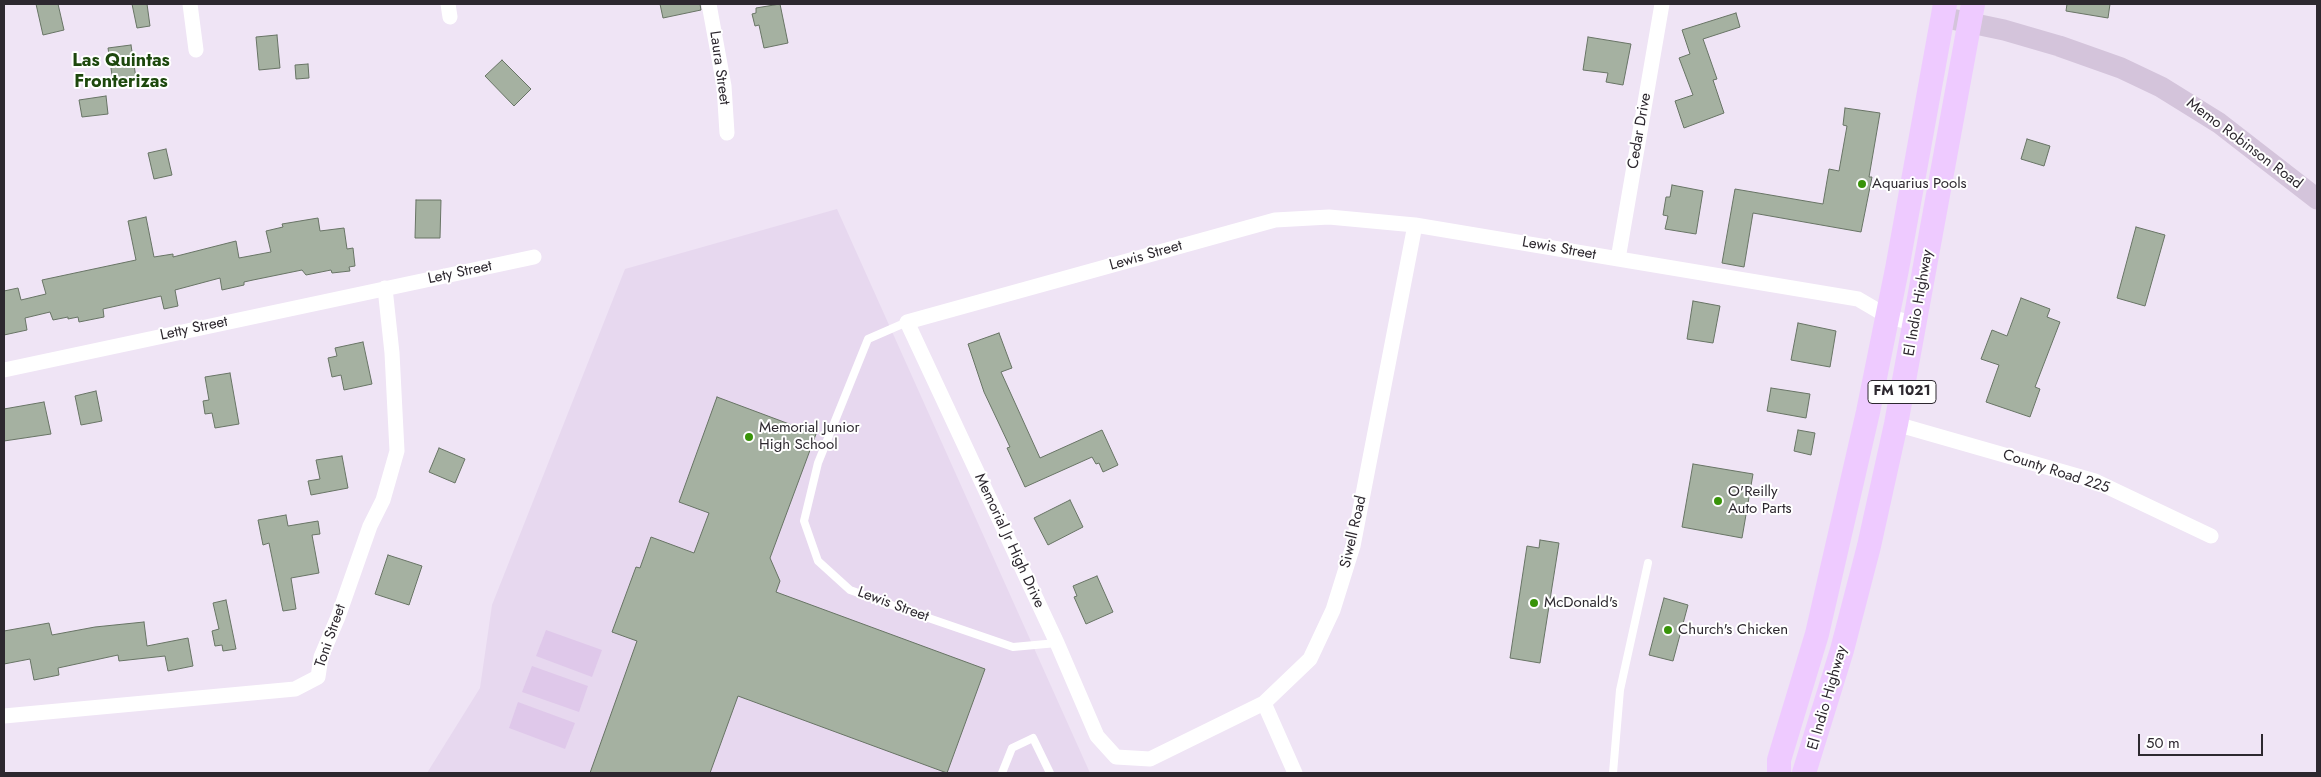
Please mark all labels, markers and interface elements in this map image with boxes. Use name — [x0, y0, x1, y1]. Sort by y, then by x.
street label: Laura Street — [705, 30, 733, 106]
district label: Las Quintas Fronterizas — [72, 51, 170, 94]
street label: Cedar Drive — [1624, 92, 1656, 170]
street label: Memo Robinson Road — [2183, 95, 2305, 193]
place label: Aquarius Pools — [1872, 175, 1967, 193]
marker: Aquarius Pools — [1856, 178, 1868, 190]
street label: Lewis Street — [1521, 234, 1597, 264]
street label: Lewis Street — [1108, 237, 1184, 275]
street label: El Indio Highway — [1901, 248, 1937, 358]
street label: Lety Street — [426, 257, 494, 289]
street label: Letty Street — [159, 313, 229, 345]
road number: FM 1021 — [1868, 381, 1936, 404]
place label: Memorial Junior High School — [759, 419, 860, 454]
marker: Memorial Junior High School — [743, 431, 755, 443]
street label: County Road 225 — [2000, 446, 2112, 498]
street label: Memorial Jr High Drive — [970, 471, 1048, 611]
place label: O'Reilly Auto Parts — [1728, 483, 1792, 518]
street label: Siwell Road — [1337, 494, 1371, 570]
marker: O'Reilly Auto Parts — [1712, 495, 1724, 507]
street label: Lewis Street — [855, 584, 931, 626]
place label: McDonald's — [1544, 594, 1618, 612]
marker: McDonald's — [1528, 597, 1540, 609]
street label: Toni Street — [312, 602, 350, 670]
place label: Church's Chicken — [1678, 621, 1788, 639]
marker: Church's Chicken — [1662, 624, 1674, 636]
street label: El Indio Highway — [1804, 644, 1852, 752]
scale bar — [2141, 724, 2266, 756]
text: 50 m — [2146, 732, 2180, 754]

